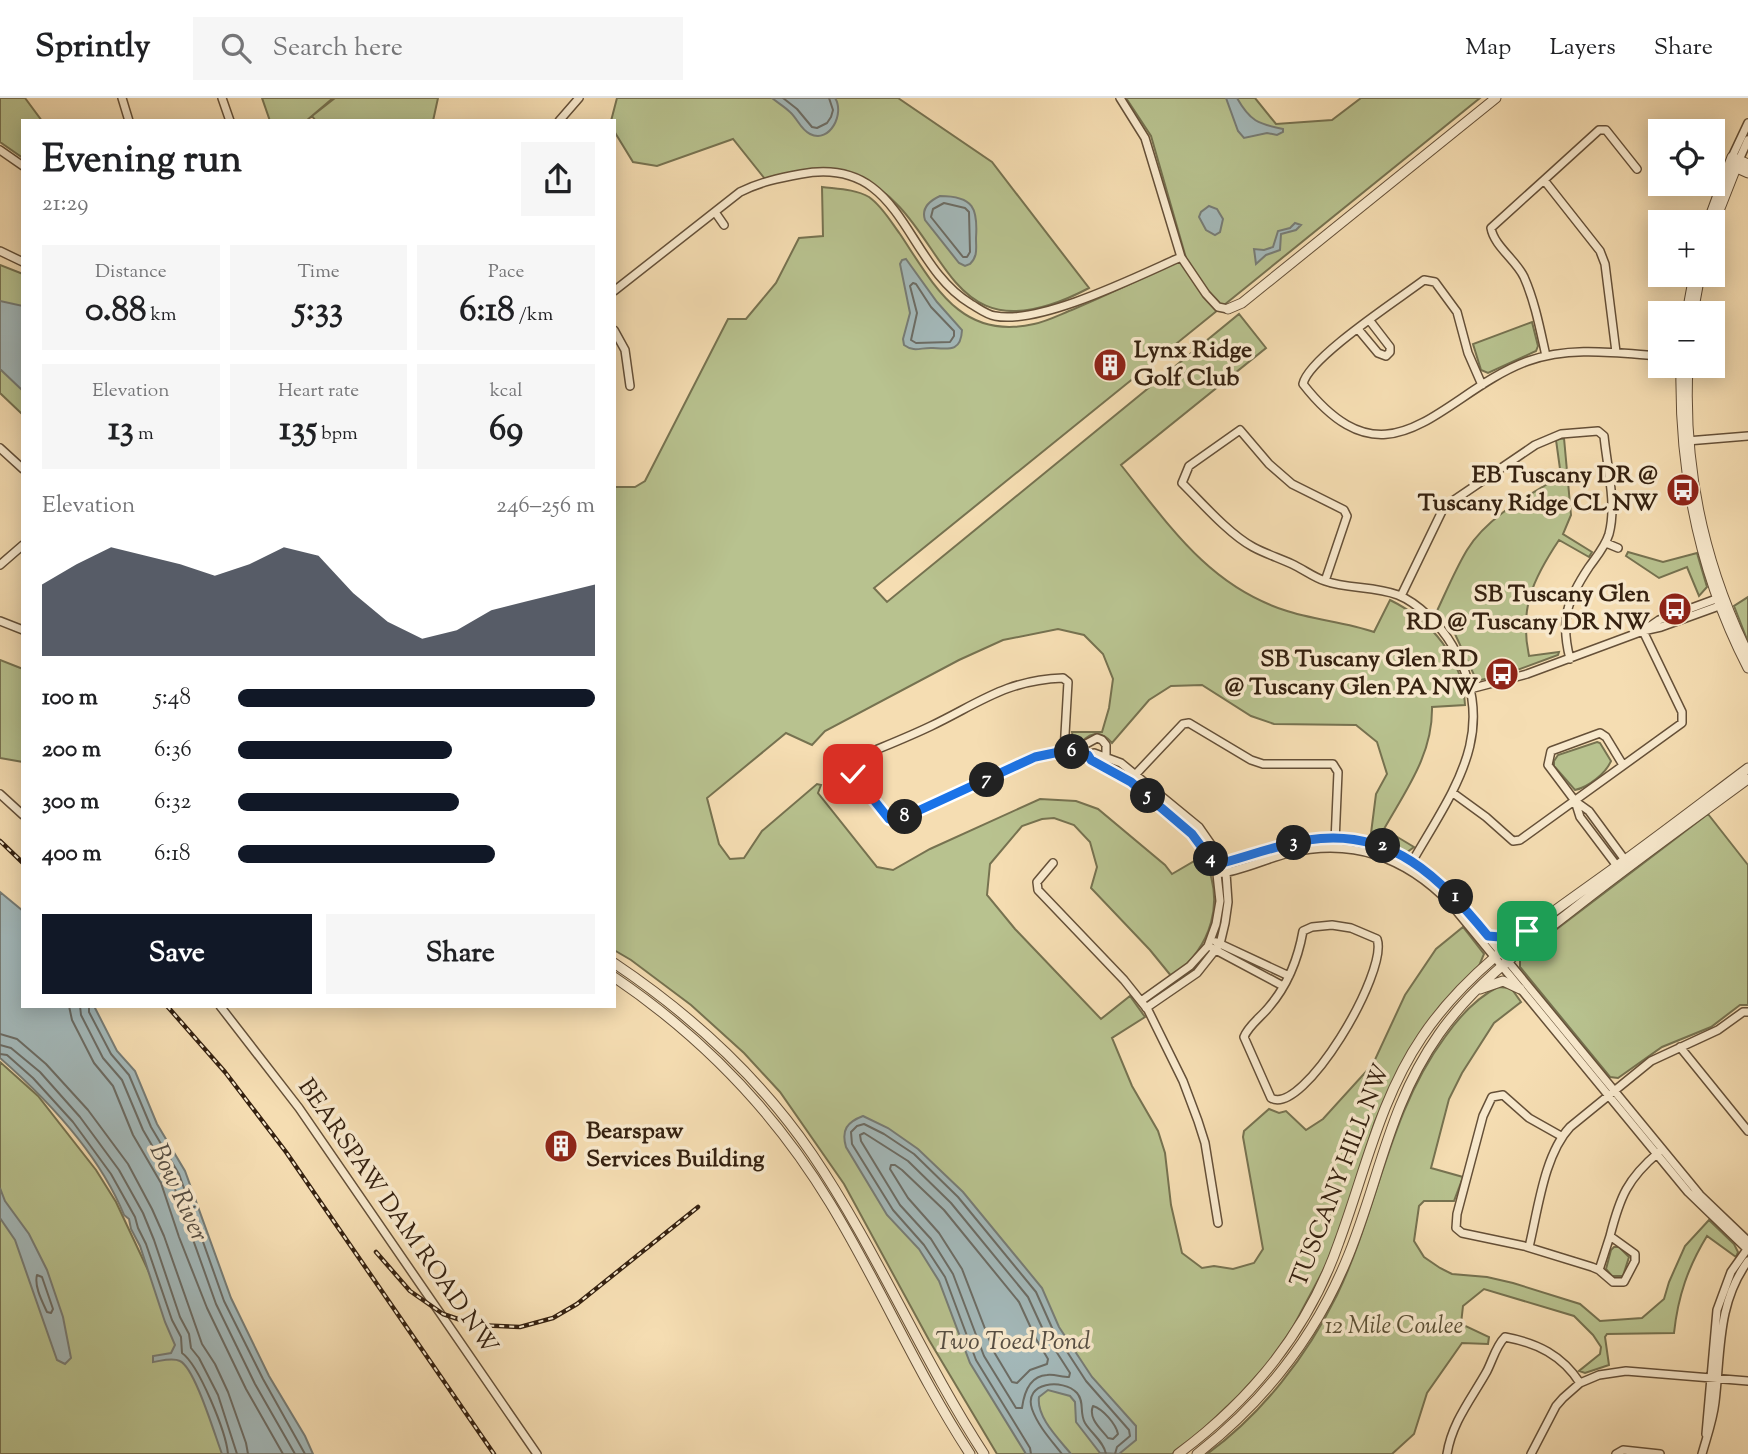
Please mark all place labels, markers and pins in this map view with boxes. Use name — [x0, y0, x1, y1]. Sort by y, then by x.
place label: Lynx Ridge Golf Club — [1134, 334, 1252, 396]
building icon: Lynx Ridge Golf Club — [1091, 346, 1129, 384]
place label: EB Tuscany DR @ Tuscany Ridge CL NW — [1418, 459, 1658, 521]
bus stop icon: EB Tuscany DR @ Tuscany Ridge CL NW — [1664, 471, 1702, 509]
place label: SB Tuscany Glen RD @ Tuscany DR NW — [1406, 578, 1651, 640]
bus stop icon: SB Tuscany Glen RD @ Tuscany DR NW — [1656, 590, 1694, 628]
place label: SB Tuscany Glen RD @ Tuscany Glen PA NW — [1224, 643, 1478, 705]
bus stop icon: SB Tuscany Glen RD @ Tuscany Glen PA NW — [1483, 655, 1521, 693]
pin: 6 — [1054, 734, 1090, 770]
pin — [823, 744, 883, 804]
pin: 7 — [970, 762, 1004, 798]
pin: 5 — [1130, 778, 1166, 814]
pin: 8 — [888, 800, 922, 834]
pin: 3 — [1276, 826, 1312, 860]
pin: 2 — [1366, 828, 1400, 864]
pin: 4 — [1194, 842, 1228, 876]
pin: 1 — [1438, 880, 1474, 914]
pin — [1497, 901, 1557, 961]
place label: Bearspaw Services Building — [586, 1115, 765, 1177]
building icon: Bearspaw Services Building — [542, 1127, 580, 1165]

